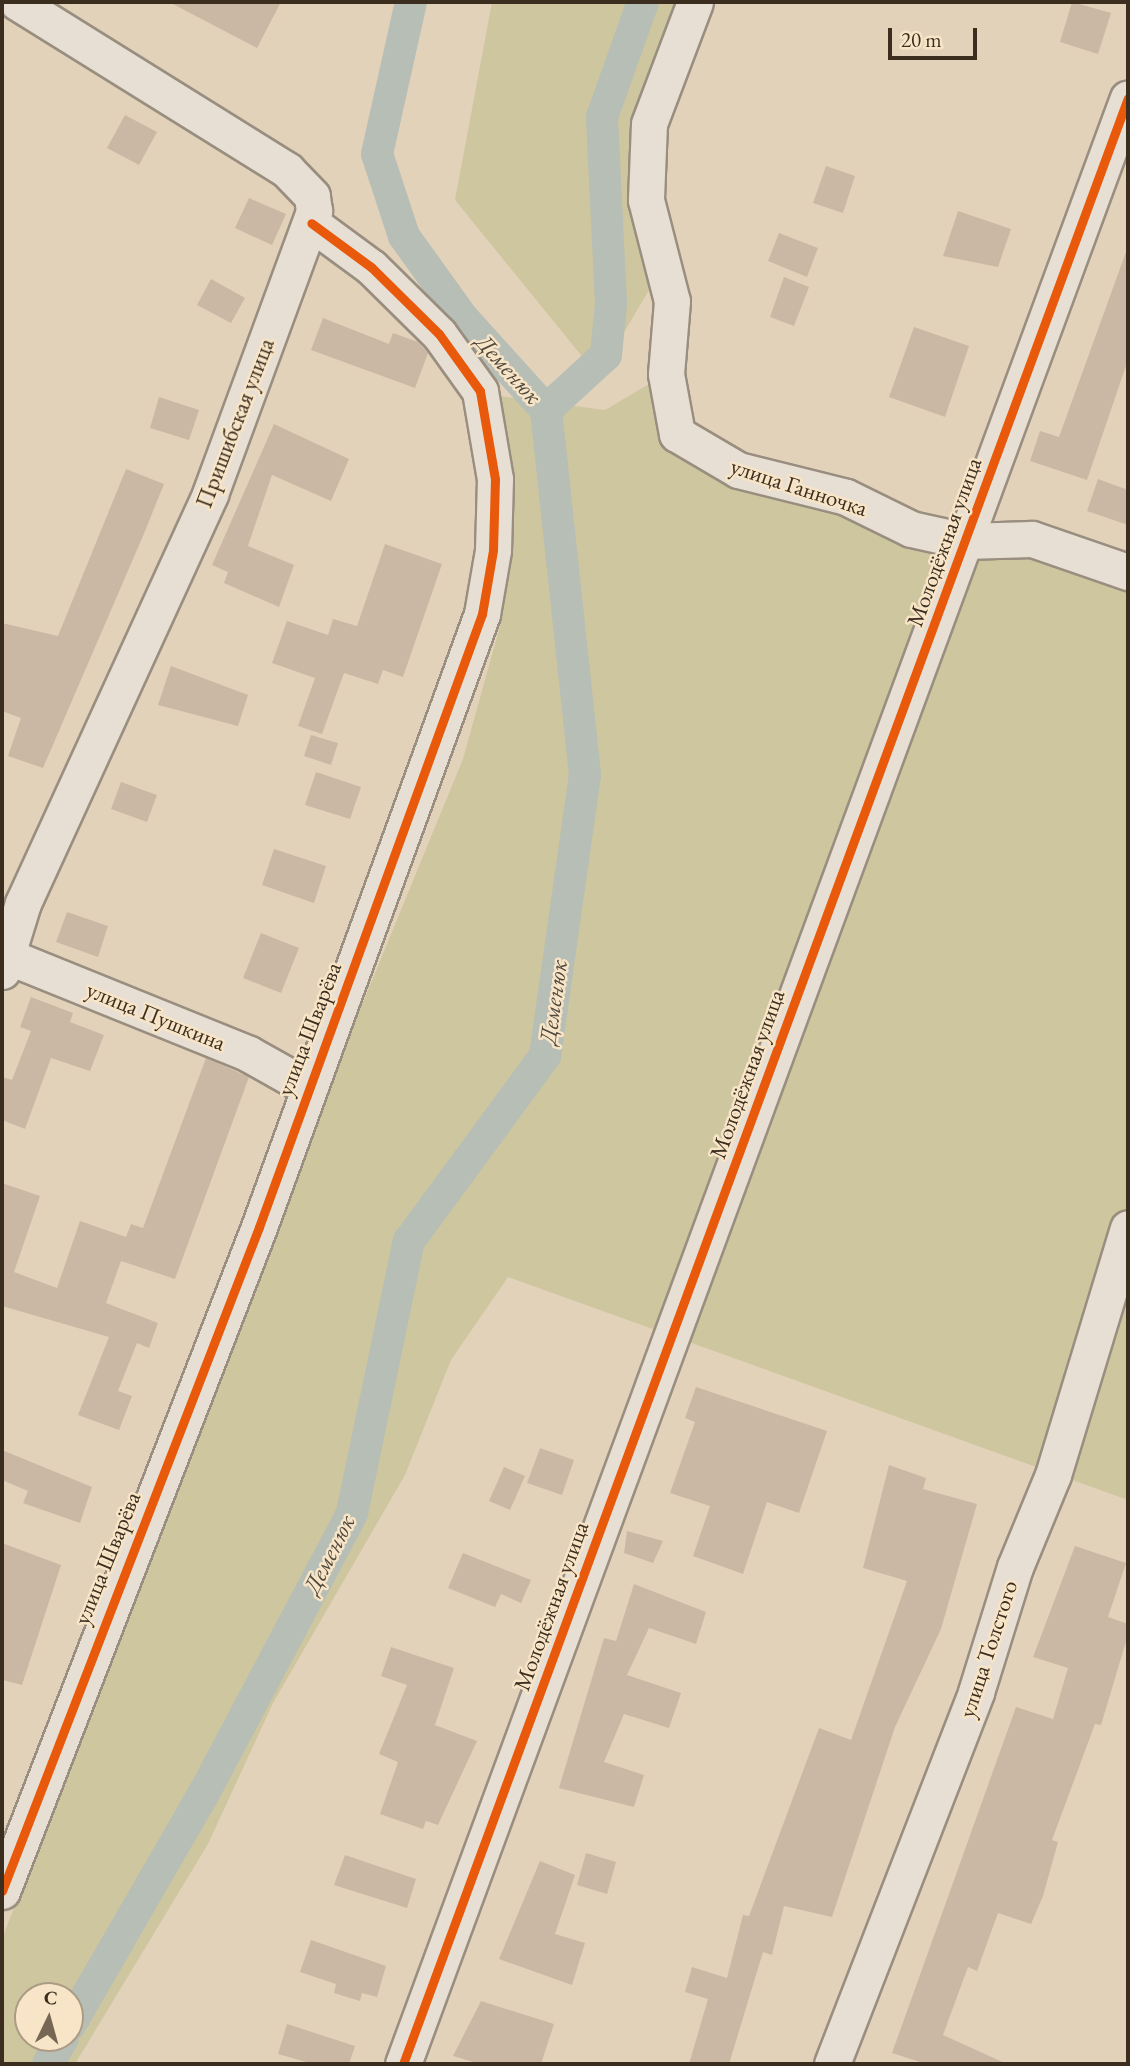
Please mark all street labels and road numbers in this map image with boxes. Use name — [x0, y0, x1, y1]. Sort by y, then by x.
street label: Пришибская улица — [190, 334, 280, 512]
street label: улица Ганночка — [727, 452, 871, 522]
street label: Молодёжная улица — [901, 454, 987, 630]
street label: улица Шварёва — [271, 958, 347, 1100]
street label: улица Пушкина — [82, 976, 230, 1056]
street label: Молодёжная улица — [704, 986, 790, 1162]
street label: улица Шварёва — [68, 1488, 146, 1628]
street label: Молодёжная улица — [508, 1518, 594, 1694]
street label: улица Толстого — [953, 1577, 1023, 1721]

